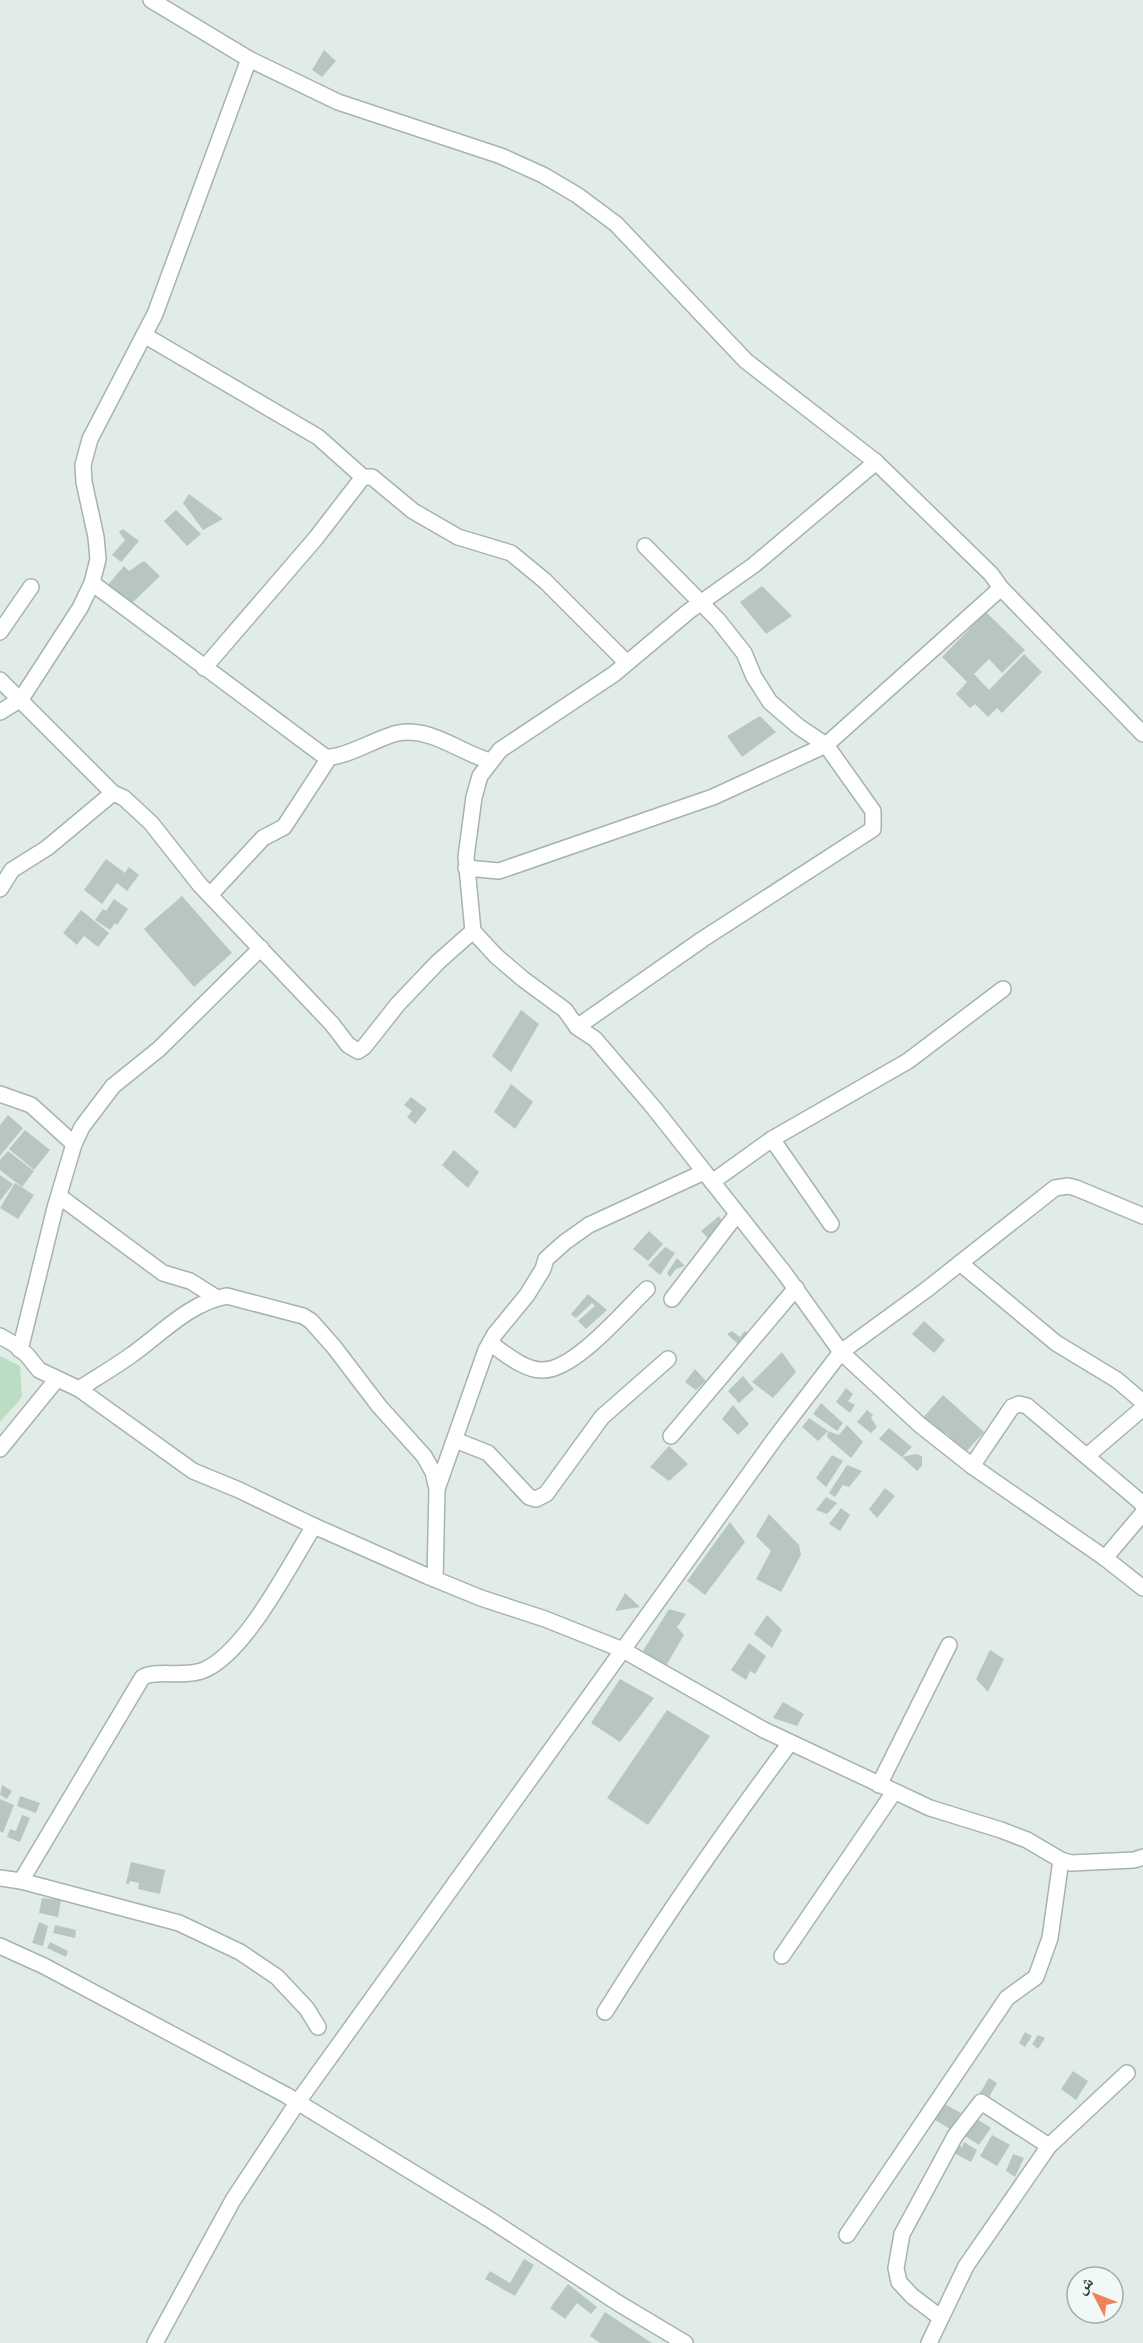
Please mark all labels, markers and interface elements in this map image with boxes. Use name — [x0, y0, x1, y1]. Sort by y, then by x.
north arrow — [1065, 2265, 1125, 2325]
text: ش — [1070, 2271, 1098, 2299]

